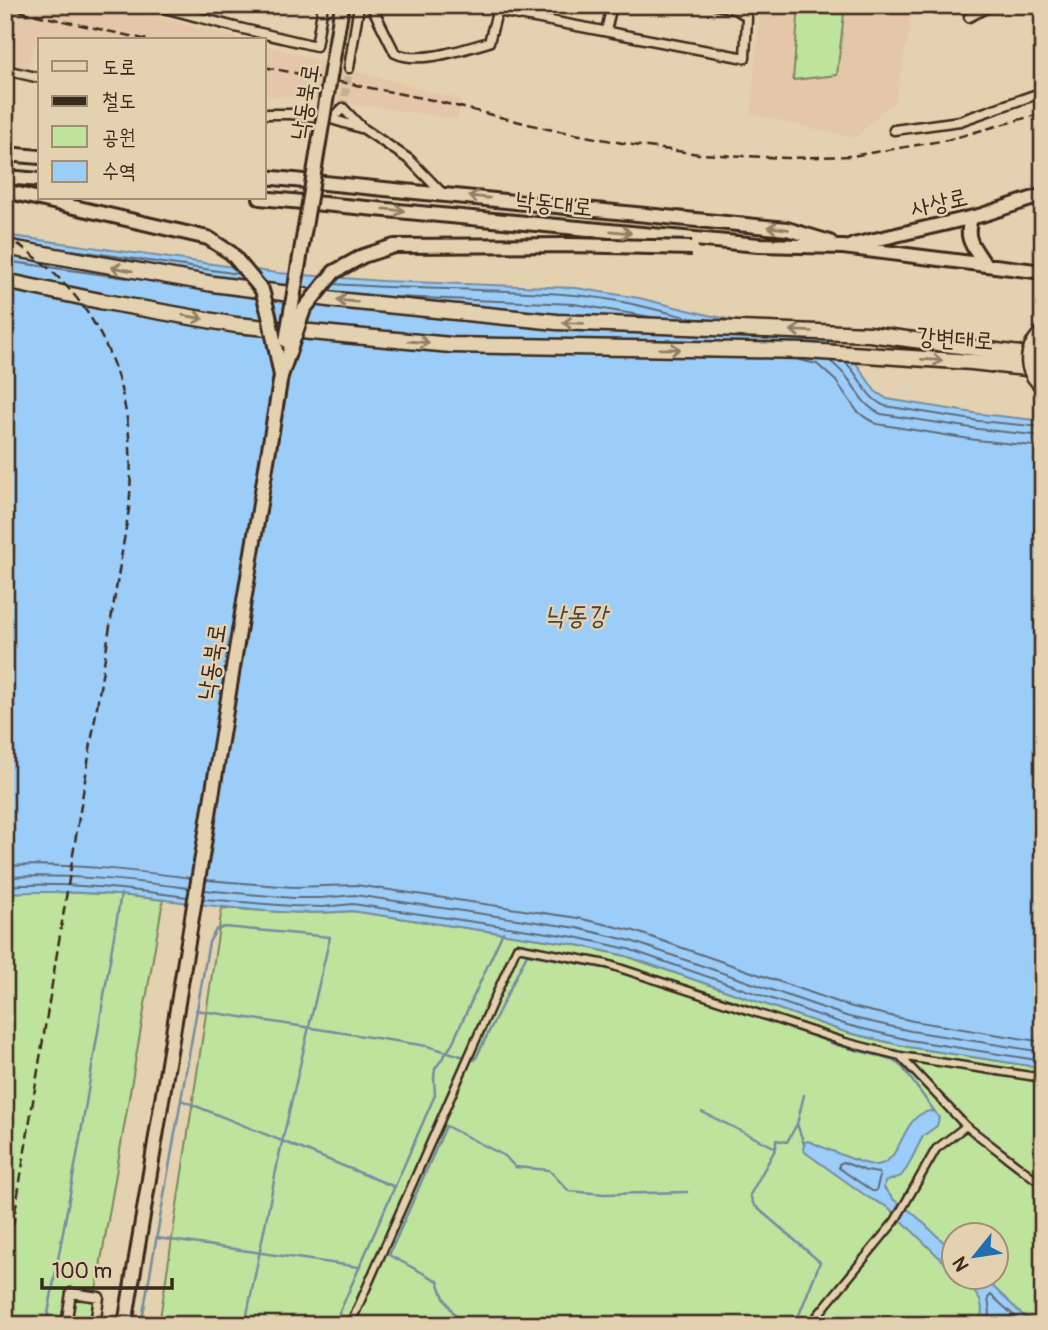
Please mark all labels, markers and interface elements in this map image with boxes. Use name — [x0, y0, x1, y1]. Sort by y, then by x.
legend — [38, 38, 266, 200]
text: 도로 — [102, 54, 136, 81]
street label: 낙동북로 — [285, 62, 325, 142]
text: 철도 — [102, 88, 136, 115]
text: 공원 — [102, 124, 136, 151]
text: 수역 — [102, 158, 136, 185]
street label: 사상로 — [908, 182, 970, 224]
street label: 낙동대로 — [514, 186, 594, 222]
one-way arrow — [468, 190, 491, 203]
one-way arrow — [382, 203, 405, 216]
one-way arrow — [767, 221, 790, 234]
one-way arrow — [609, 225, 631, 238]
one-way arrow — [111, 262, 134, 275]
one-way arrow — [336, 294, 359, 307]
one-way arrow — [181, 311, 204, 324]
one-way arrow — [562, 316, 585, 330]
street label: 강변대로 — [915, 322, 995, 356]
one-way arrow — [789, 325, 812, 338]
one-way arrow — [407, 336, 429, 349]
one-way arrow — [659, 342, 682, 355]
one-way arrow — [920, 353, 943, 366]
water label: 낙동강 — [545, 600, 610, 632]
street label: 낙동북로 — [192, 622, 232, 702]
north arrow — [940, 1222, 1010, 1292]
scale bar — [42, 1246, 172, 1290]
text: N — [947, 1252, 975, 1276]
text: 100 m — [52, 1258, 112, 1285]

